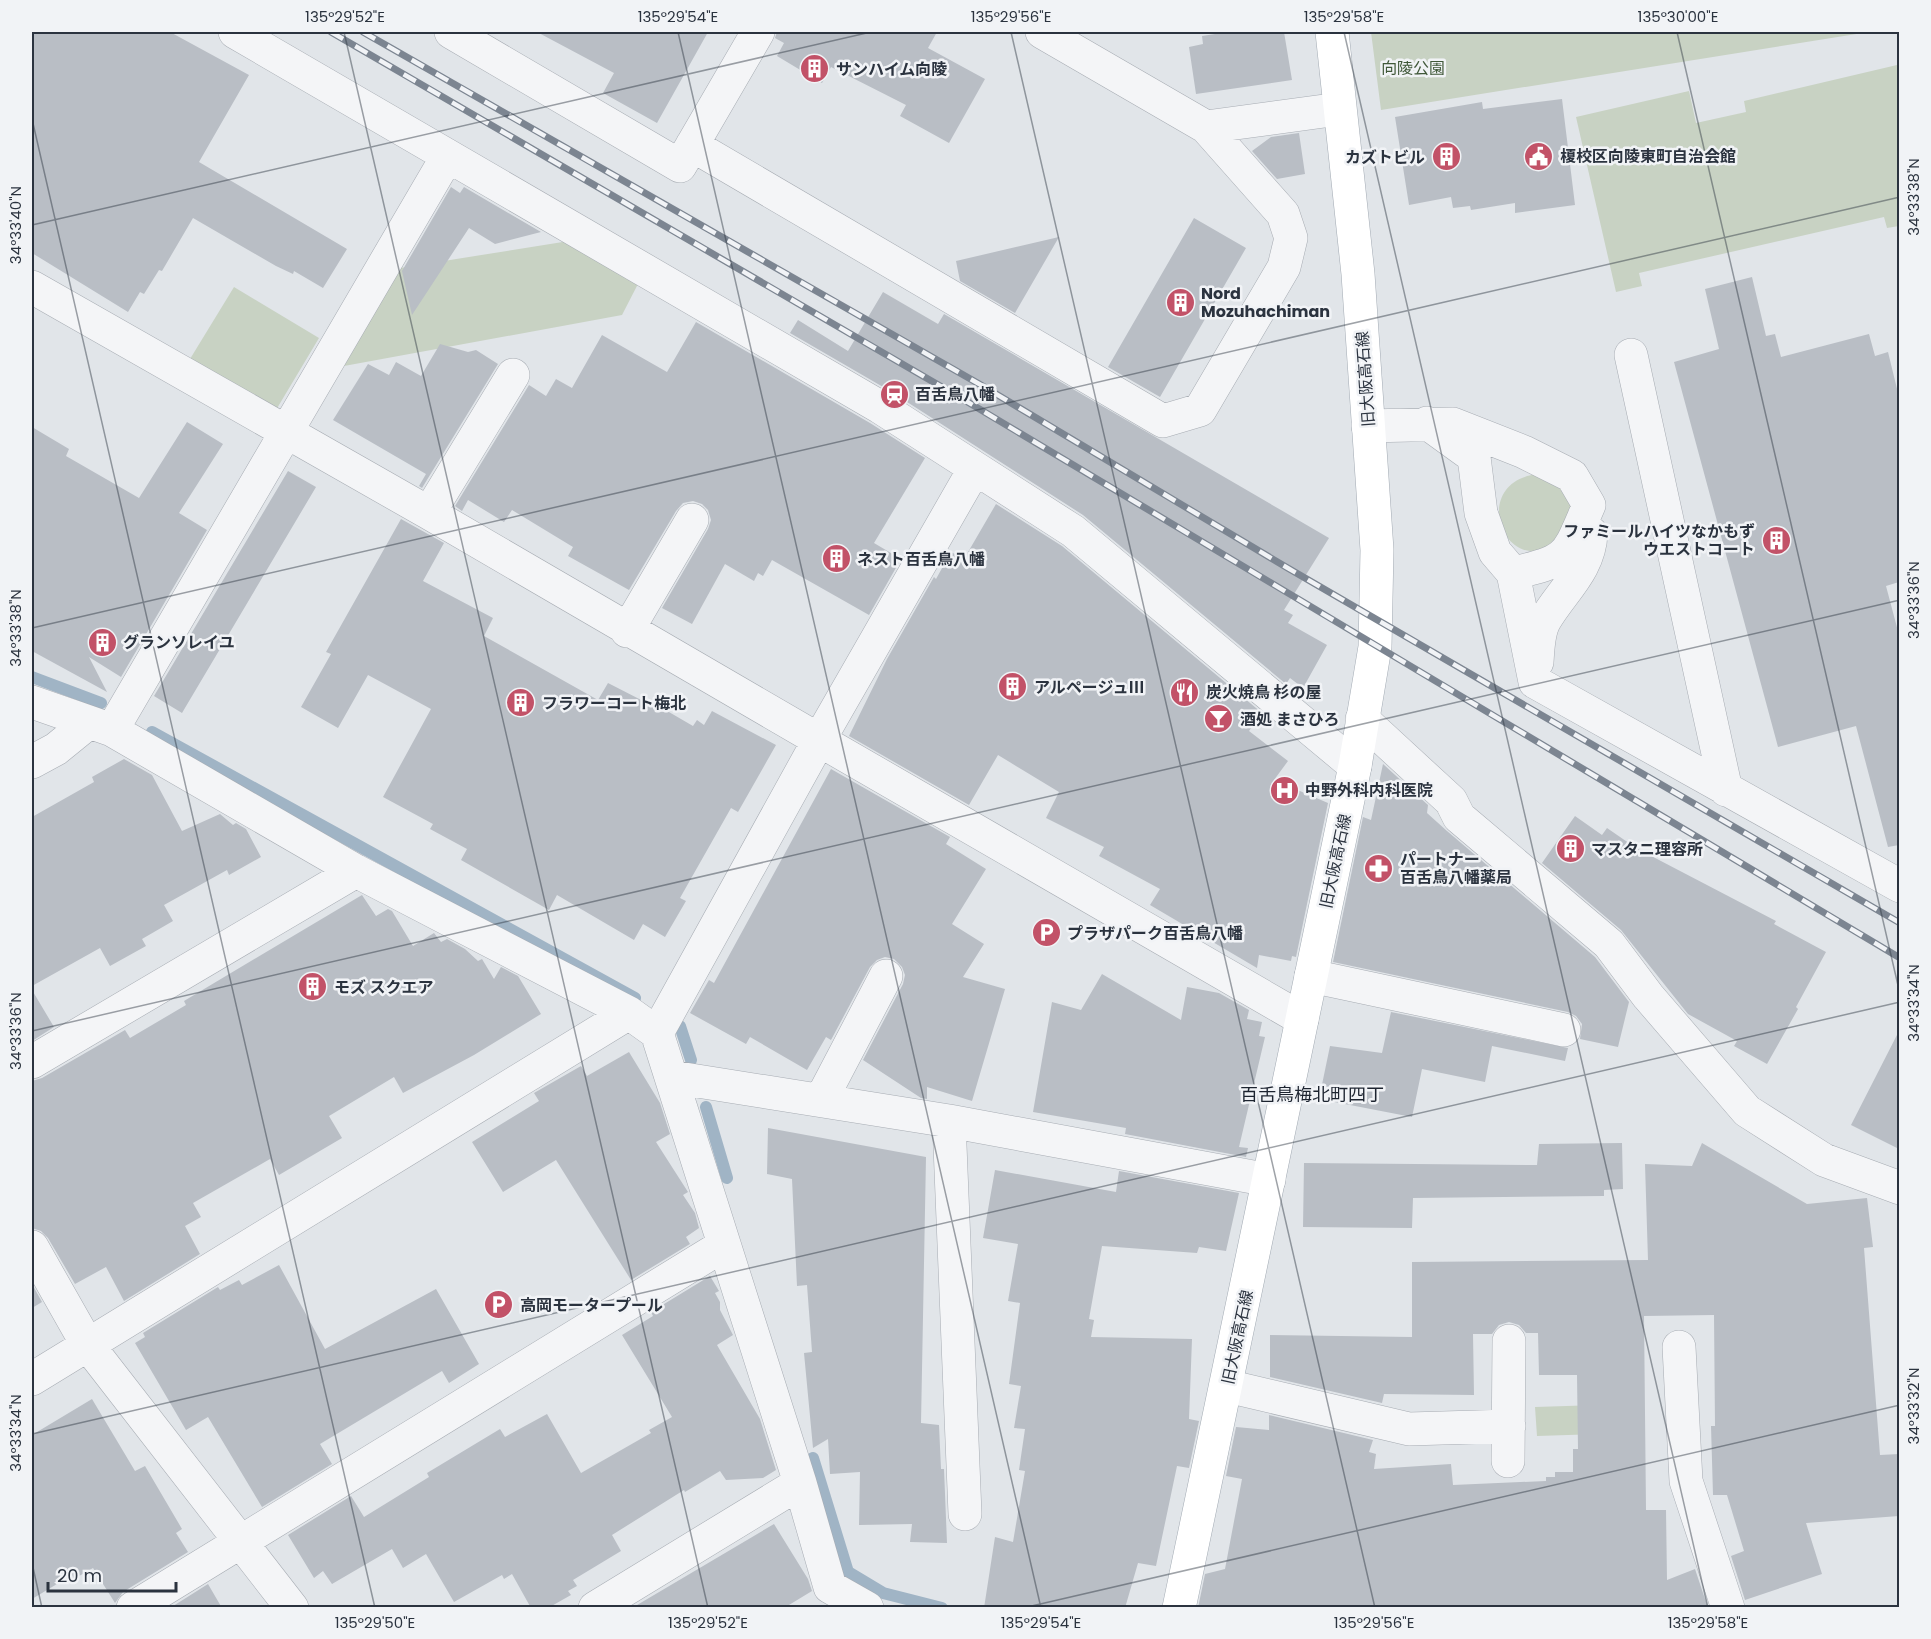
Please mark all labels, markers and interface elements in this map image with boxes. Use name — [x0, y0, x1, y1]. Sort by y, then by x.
text: 135°29'52"E — [305, 6, 385, 27]
text: 135°29'54"E — [638, 6, 718, 27]
text: 135°29'56"E — [971, 6, 1051, 27]
text: 135°29'58"E — [1304, 6, 1384, 27]
text: 135°30'00"E — [1638, 6, 1718, 27]
building icon: サンハイム向陵 — [799, 53, 831, 85]
park label: 向陵公園 — [1381, 57, 1445, 80]
place label: サンハイム向陵 — [836, 58, 947, 81]
public building icon: 榎校区向陵東町自治会館 — [1523, 140, 1555, 172]
building icon: カズトビル — [1430, 141, 1462, 173]
place label: 榎校区向陵東町自治会館 — [1560, 145, 1736, 168]
place label: カズトビル — [1345, 146, 1425, 169]
text: 34°33'38"N — [1903, 158, 1924, 236]
text: 34°33'40"N — [5, 186, 26, 264]
place label: Nord Mozuhachiman — [1201, 282, 1330, 323]
building icon: Nord Mozuhachiman — [1164, 286, 1196, 318]
street label: 旧大阪高石線 — [1351, 330, 1380, 428]
station icon: 百舌鳥八幡 — [878, 378, 910, 410]
place label: 百舌鳥八幡 — [915, 383, 995, 406]
place label: ファミールハイツなかもず ウエストコート — [1563, 520, 1755, 561]
building icon: ファミールハイツなかもず ウエストコート — [1760, 524, 1792, 556]
building icon: ネスト百舌鳥八幡 — [820, 543, 852, 575]
place label: ネスト百舌鳥八幡 — [857, 548, 985, 571]
text: 34°33'36"N — [1903, 561, 1924, 639]
text: 34°33'38"N — [5, 589, 26, 667]
building icon: グランソレイユ — [86, 626, 118, 658]
place label: グランソレイユ — [123, 631, 235, 654]
building icon: アルページュⅢ — [997, 671, 1029, 703]
place label: アルページュⅢ — [1034, 676, 1144, 699]
restaurant icon: 炭火焼鳥 杉の屋 — [1169, 676, 1201, 708]
place label: 炭火焼鳥 杉の屋 — [1206, 681, 1321, 704]
building icon: フラワーコート梅北 — [505, 687, 537, 719]
place label: フラワーコート梅北 — [542, 692, 686, 715]
bar icon: 酒処 まさひろ — [1203, 703, 1235, 735]
place label: 酒処 まさひろ — [1240, 708, 1339, 731]
hospital icon: 中野外科内科医院 — [1268, 774, 1300, 806]
place label: 中野外科内科医院 — [1305, 779, 1433, 802]
street label: 旧大阪高石線 — [1314, 812, 1357, 910]
building icon: マスタニ理容所 — [1554, 833, 1586, 865]
place label: マスタニ理容所 — [1591, 838, 1703, 861]
place label: パートナー 百舌鳥八幡薬局 — [1400, 848, 1512, 889]
pharmacy icon: パートナー 百舌鳥八幡薬局 — [1363, 852, 1395, 884]
parking icon: プラザパーク百舌鳥八幡 — [1030, 917, 1062, 949]
place label: プラザパーク百舌鳥八幡 — [1067, 922, 1243, 945]
text: 34°33'34"N — [1903, 964, 1924, 1042]
building icon: モズ スクエア — [297, 971, 329, 1003]
place label: モズ スクエア — [334, 976, 433, 999]
text: 34°33'36"N — [5, 992, 26, 1070]
district label: 百舌鳥梅北町四丁 — [1240, 1082, 1384, 1107]
street label: 旧大阪高石線 — [1216, 1288, 1259, 1386]
parking icon: 高岡モータープール — [483, 1289, 515, 1321]
place label: 高岡モータープール — [520, 1294, 663, 1317]
text: 34°33'32"N — [1903, 1368, 1924, 1444]
text: 34°33'34"N — [5, 1394, 26, 1472]
scale bar — [48, 1555, 176, 1593]
text: 20 m — [57, 1563, 102, 1588]
text: 135°29'50"E — [335, 1612, 415, 1633]
text: 135°29'52"E — [668, 1612, 748, 1633]
text: 135°29'54"E — [1001, 1612, 1081, 1633]
text: 135°29'56"E — [1334, 1612, 1414, 1633]
text: 135°29'58"E — [1668, 1612, 1748, 1633]

